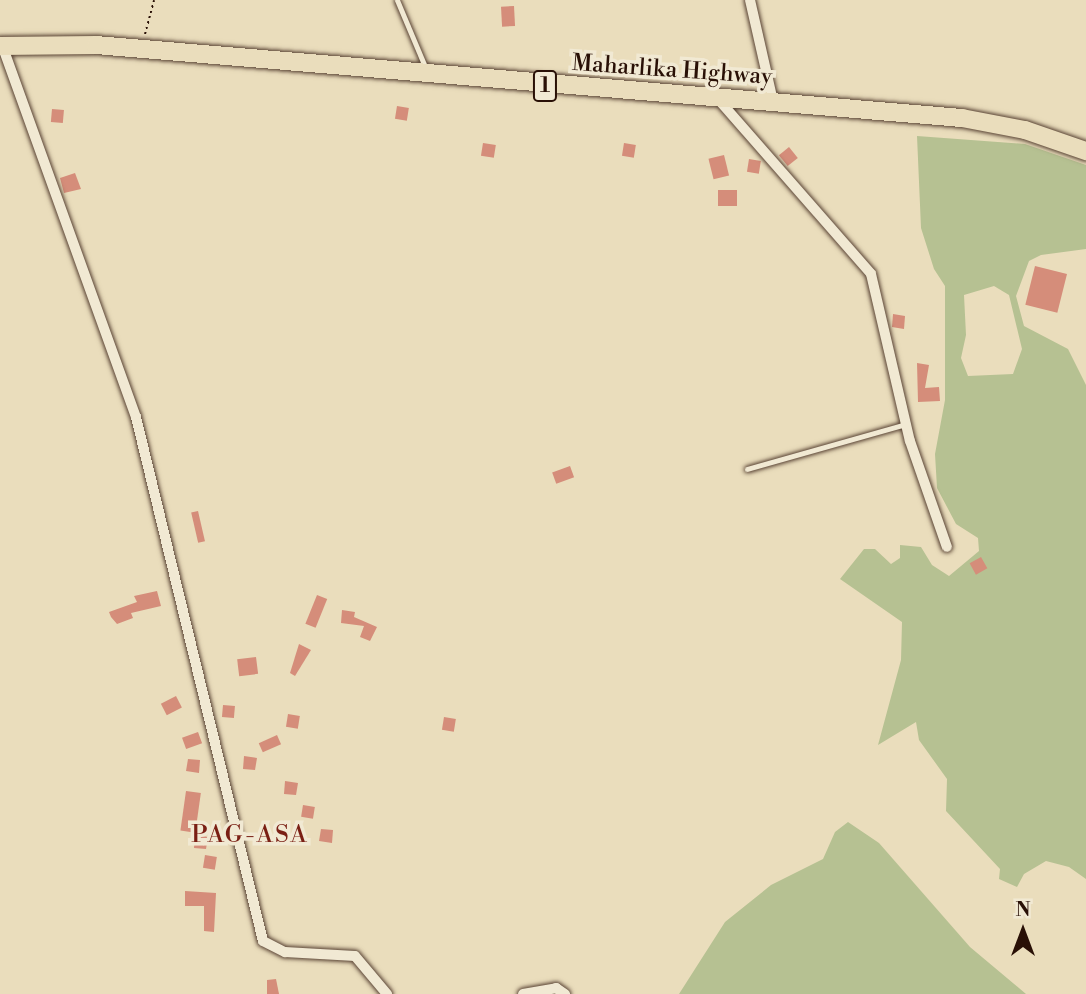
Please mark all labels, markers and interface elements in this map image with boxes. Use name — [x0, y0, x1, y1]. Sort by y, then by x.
street label: Maharlika Highway — [571, 49, 773, 91]
road number: 1 — [533, 68, 557, 104]
district label: PAG-ASA — [192, 822, 308, 850]
north arrow — [988, 896, 1058, 966]
text: N — [1015, 898, 1031, 922]

